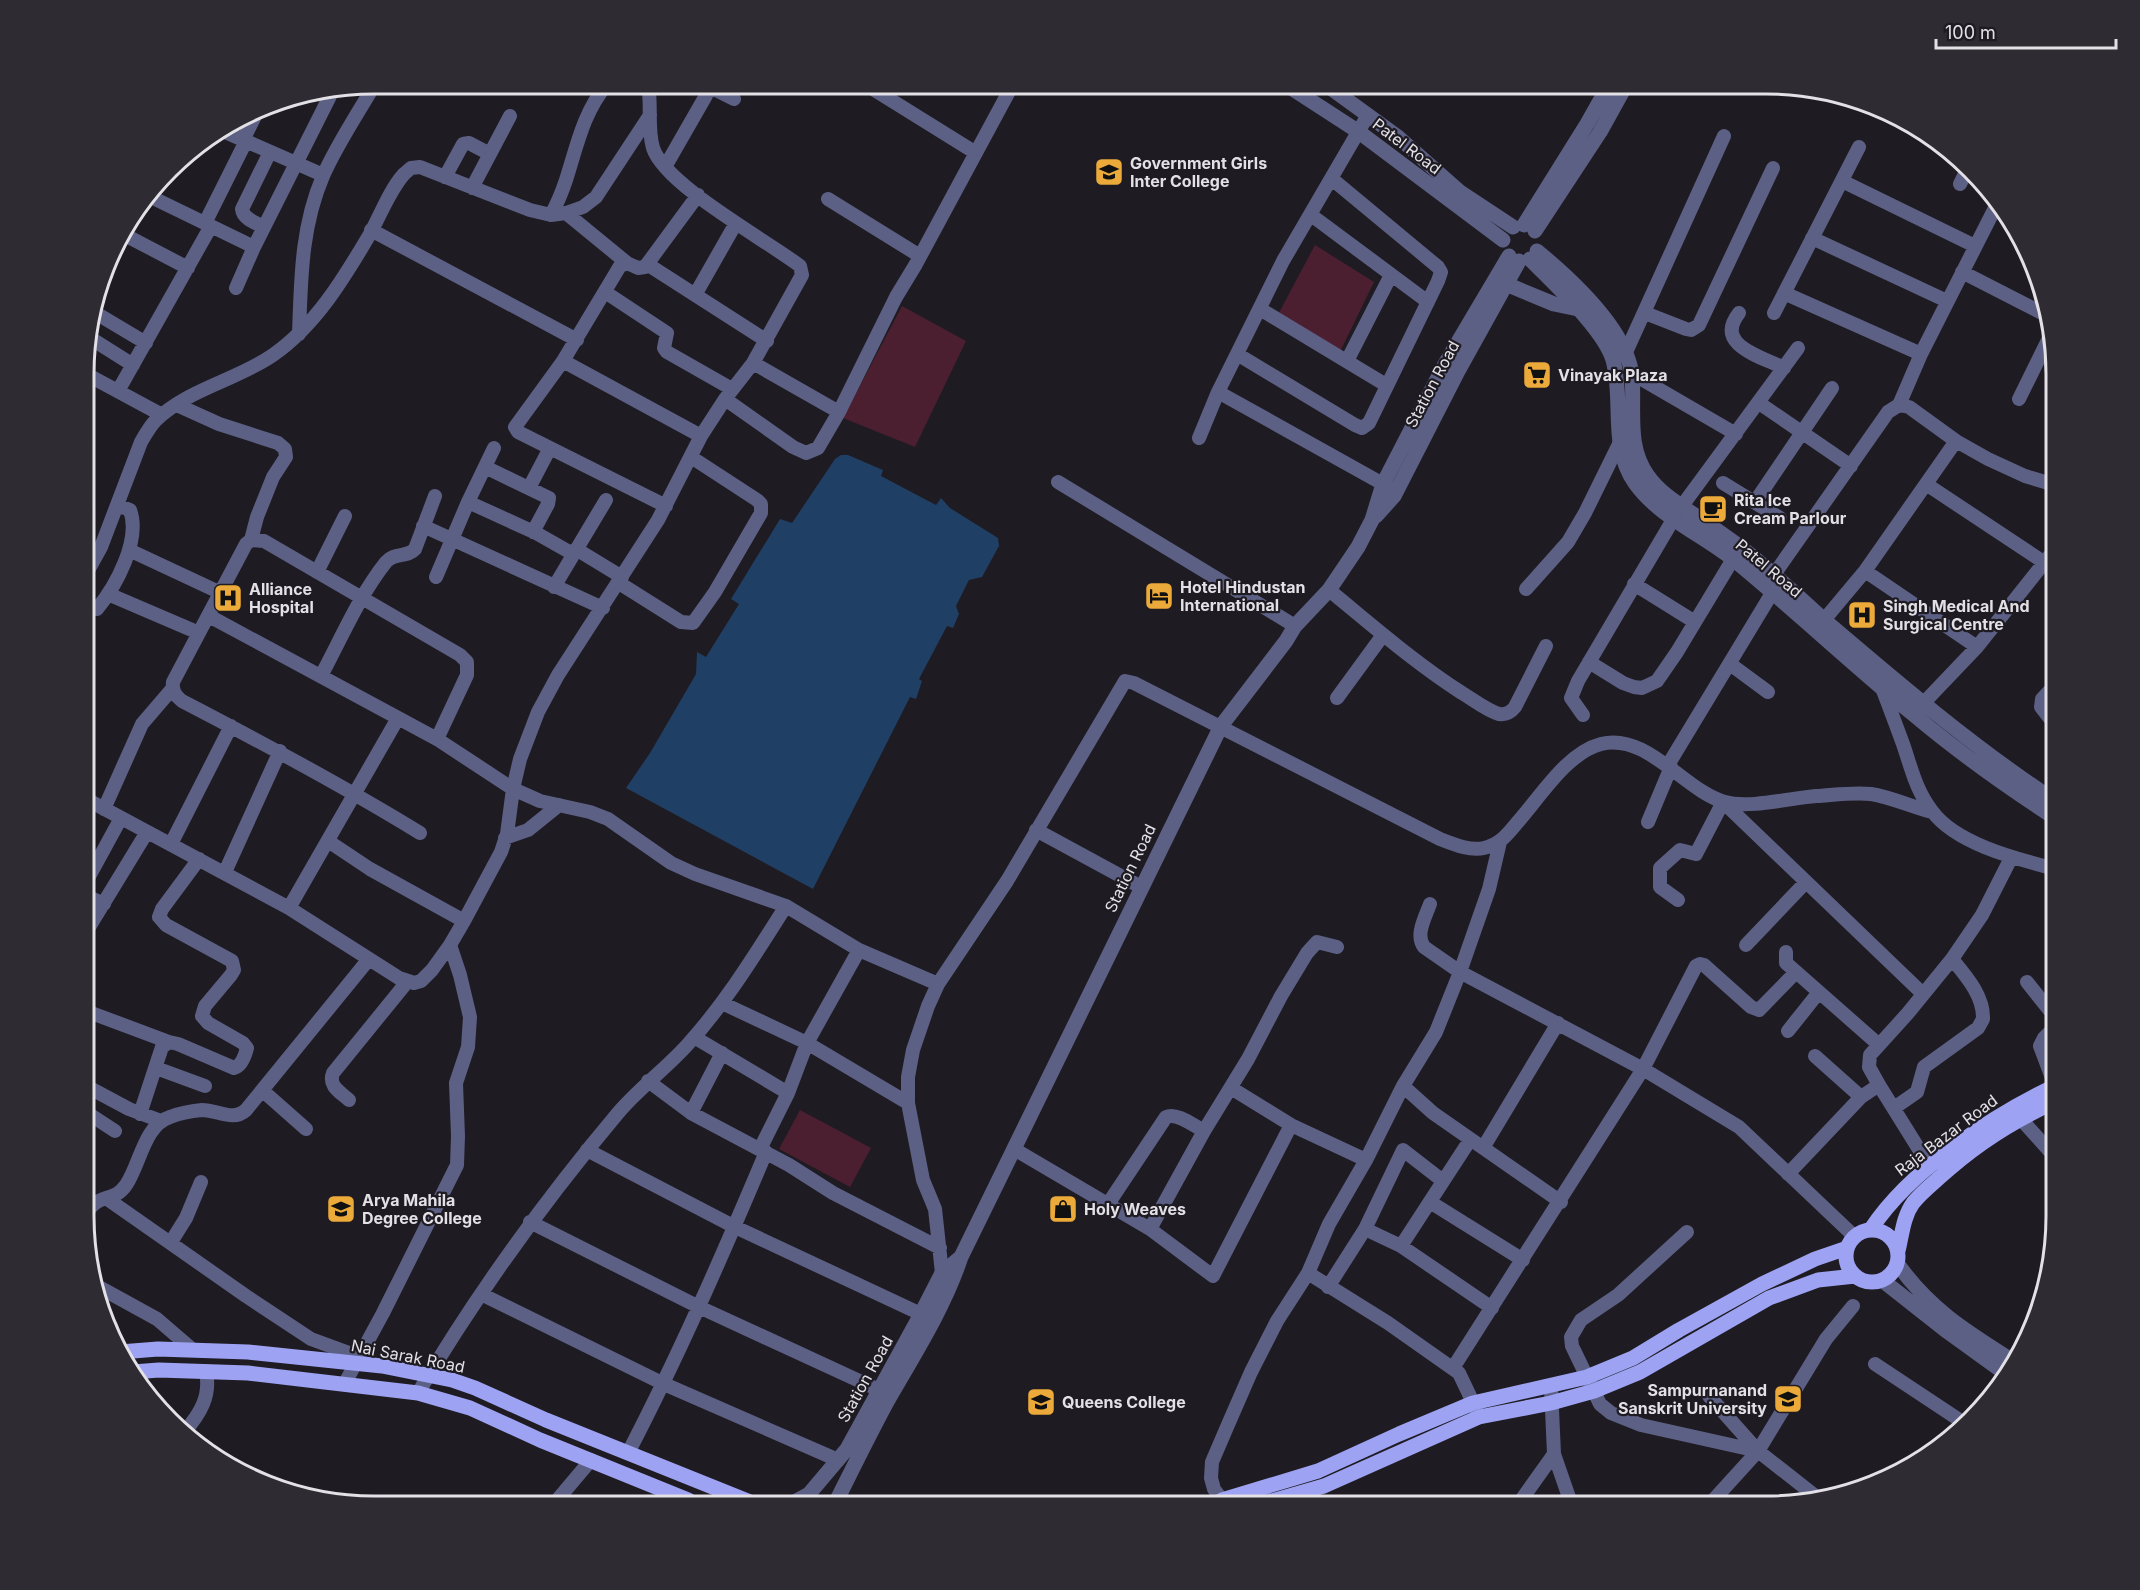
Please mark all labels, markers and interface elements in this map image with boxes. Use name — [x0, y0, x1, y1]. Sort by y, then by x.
scale bar — [1936, 12, 2116, 50]
text: 100 m — [1945, 22, 1996, 43]
street label: Patel Road — [1369, 114, 1445, 178]
place label: Government Girls Inter College — [1130, 153, 1267, 191]
school or university icon: Government Girls Inter College — [1093, 156, 1125, 188]
street label: Station Road — [1401, 337, 1463, 431]
supermarket icon: Vinayak Plaza — [1521, 359, 1553, 391]
place label: Vinayak Plaza — [1558, 365, 1668, 385]
place label: Rita Ice Cream Parlour — [1734, 490, 1847, 528]
cafe icon: Rita Ice Cream Parlour — [1697, 493, 1729, 525]
street label: Patel Road — [1732, 534, 1806, 602]
place label: Hotel Hindustan International — [1180, 577, 1306, 615]
place label: Alliance Hospital — [249, 579, 314, 617]
hotel icon: Hotel Hindustan International — [1143, 580, 1175, 612]
hospital icon: Alliance Hospital — [212, 582, 244, 614]
place label: Singh Medical And Surgical Centre — [1883, 596, 2029, 634]
hospital icon: Singh Medical And Surgical Centre — [1846, 599, 1878, 631]
street label: Station Road — [1100, 821, 1160, 915]
street label: Raja Bazar Road — [1891, 1090, 2001, 1180]
place label: Arya Mahila Degree College — [362, 1190, 482, 1228]
school or university icon: Arya Mahila Degree College — [325, 1193, 357, 1225]
shop icon: Holy Weaves — [1047, 1193, 1079, 1225]
place label: Holy Weaves — [1084, 1199, 1186, 1219]
street label: Station Road — [833, 1332, 897, 1426]
street label: Nai Sarak Road — [349, 1335, 467, 1377]
place label: Sampurnanand Sanskrit University — [1618, 1380, 1767, 1418]
school or university icon: Sampurnanand Sanskrit University — [1772, 1383, 1804, 1415]
school or university icon: Queens College — [1025, 1386, 1057, 1418]
place label: Queens College — [1062, 1392, 1186, 1412]

